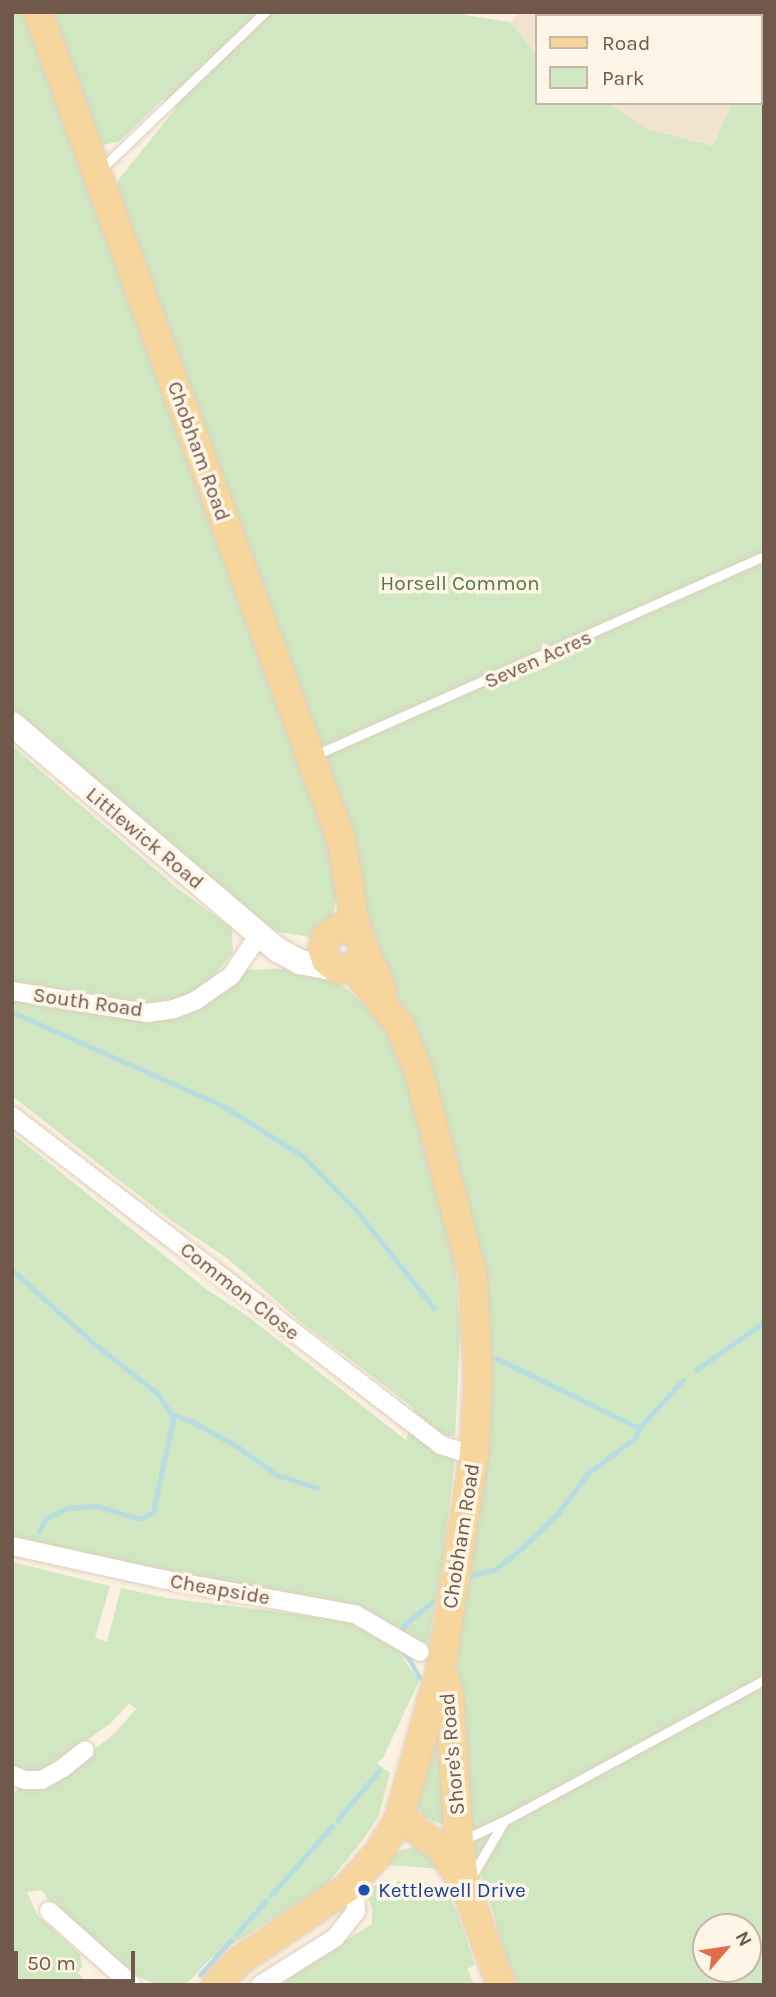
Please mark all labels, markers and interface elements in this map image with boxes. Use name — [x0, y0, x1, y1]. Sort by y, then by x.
legend — [534, 14, 762, 105]
text: Road — [602, 31, 650, 55]
text: Park — [602, 66, 645, 90]
street label: Chobham Road — [162, 378, 236, 524]
park label: Horsell Common — [380, 570, 540, 596]
street label: Seven Acres — [480, 624, 596, 694]
street label: Littlewick Road — [81, 781, 209, 895]
street label: South Road — [31, 982, 145, 1022]
street label: Common Close — [175, 1236, 305, 1346]
street label: Chobham Road — [437, 1462, 485, 1610]
street label: Cheapside — [168, 1568, 272, 1610]
street label: Shore's Road — [434, 1692, 470, 1816]
place label: Kettlewell Drive — [378, 1877, 526, 1903]
marker: Kettlewell Drive — [356, 1882, 372, 1898]
north arrow — [692, 1913, 762, 1983]
text: N — [731, 1927, 757, 1950]
scale bar — [18, 1938, 138, 1982]
text: 50 m — [27, 1951, 76, 1975]

